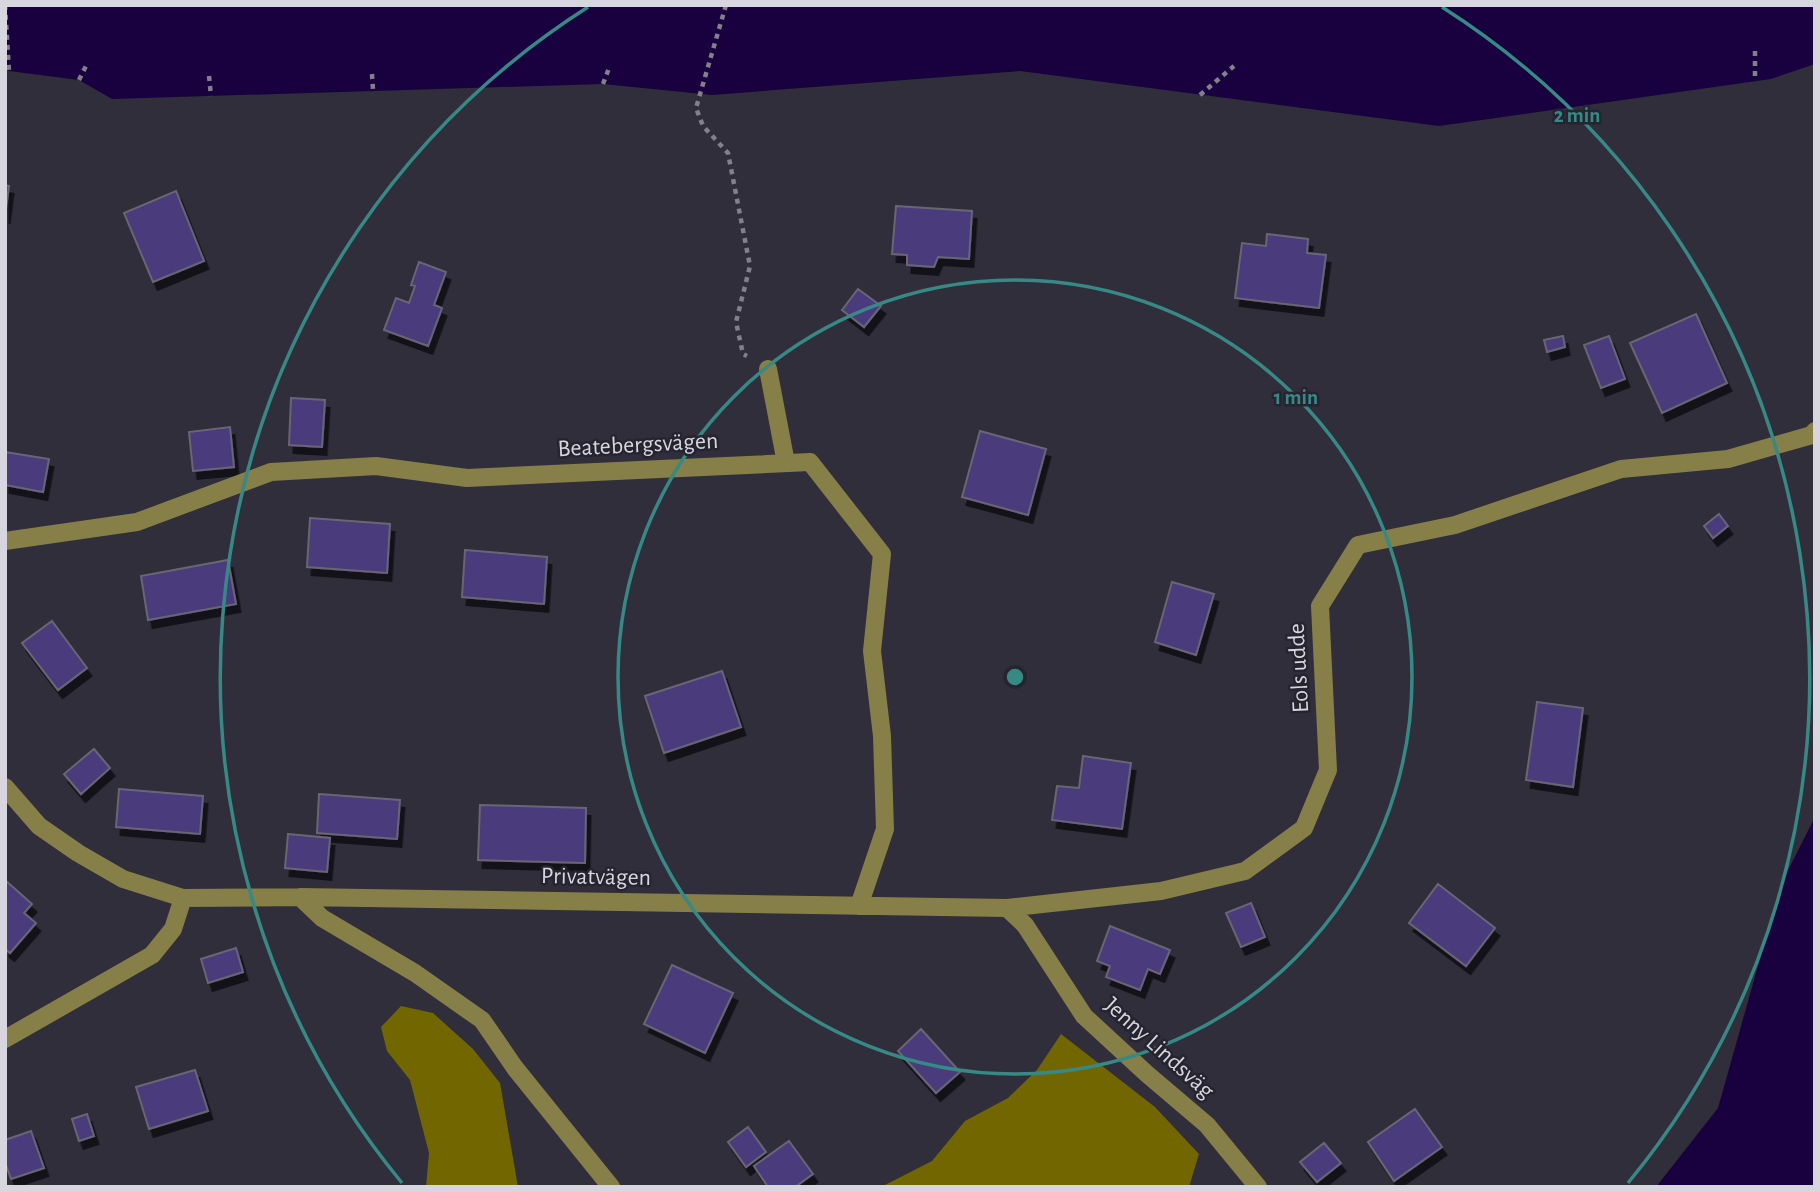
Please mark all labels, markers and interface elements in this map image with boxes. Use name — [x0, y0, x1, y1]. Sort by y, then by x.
text: 2 min — [1554, 105, 1600, 126]
text: 1 min — [1274, 387, 1318, 408]
street label: Beatebergsvägen — [557, 429, 719, 461]
street label: Eols udde — [1285, 623, 1313, 713]
centre of rings — [1003, 665, 1027, 689]
street label: Privatvägen — [541, 864, 651, 890]
street label: Jenny Lindsväg — [1100, 993, 1219, 1103]

